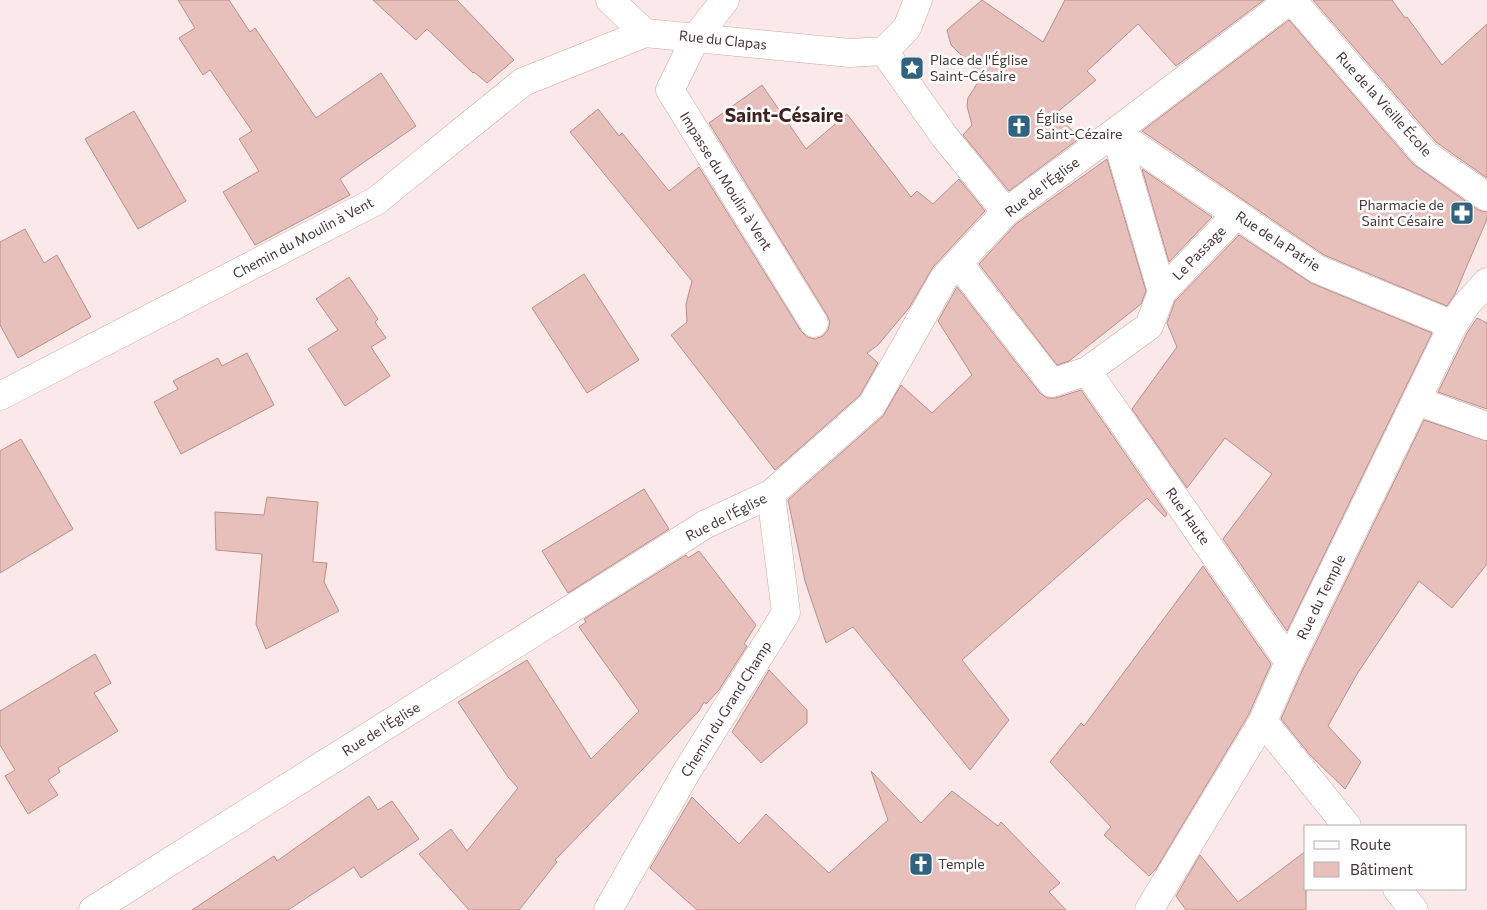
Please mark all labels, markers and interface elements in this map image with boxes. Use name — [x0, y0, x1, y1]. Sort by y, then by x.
street label: Rue du Clapas — [678, 26, 768, 53]
street label: Rue de la Vieille École — [1333, 48, 1436, 159]
place label: Place de l'Église Saint-Césaire — [930, 51, 1028, 84]
place icon: Place de l'Église Saint-Césaire — [899, 55, 925, 81]
district label: Saint-Césaire — [725, 103, 843, 126]
street label: Impasse du Moulin à Vent — [677, 108, 776, 253]
place label: Église Saint-Cézaire — [1036, 109, 1122, 142]
church icon: Église Saint-Cézaire — [1006, 113, 1032, 139]
street label: Rue de l'Église — [1001, 153, 1082, 220]
street label: Chemin du Moulin à Vent — [229, 193, 376, 282]
place label: Pharmacie de Saint Césaire — [1359, 196, 1444, 229]
pharmacy icon: Pharmacie de Saint Césaire — [1449, 200, 1475, 226]
street label: Rue de la Patrie — [1233, 207, 1324, 274]
street label: Le Passage — [1169, 222, 1229, 283]
street label: Rue Haute — [1163, 484, 1214, 548]
street label: Rue de l'Église — [682, 489, 769, 544]
street label: Rue du Temple — [1293, 551, 1348, 642]
street label: Chemin du Grand Champ — [677, 638, 774, 780]
street label: Rue de l'Église — [339, 698, 423, 759]
legend — [1304, 825, 1467, 890]
text: Route — [1350, 835, 1391, 853]
church icon: Temple — [908, 851, 934, 877]
place label: Temple — [938, 855, 985, 872]
text: Bâtiment — [1350, 860, 1413, 878]

